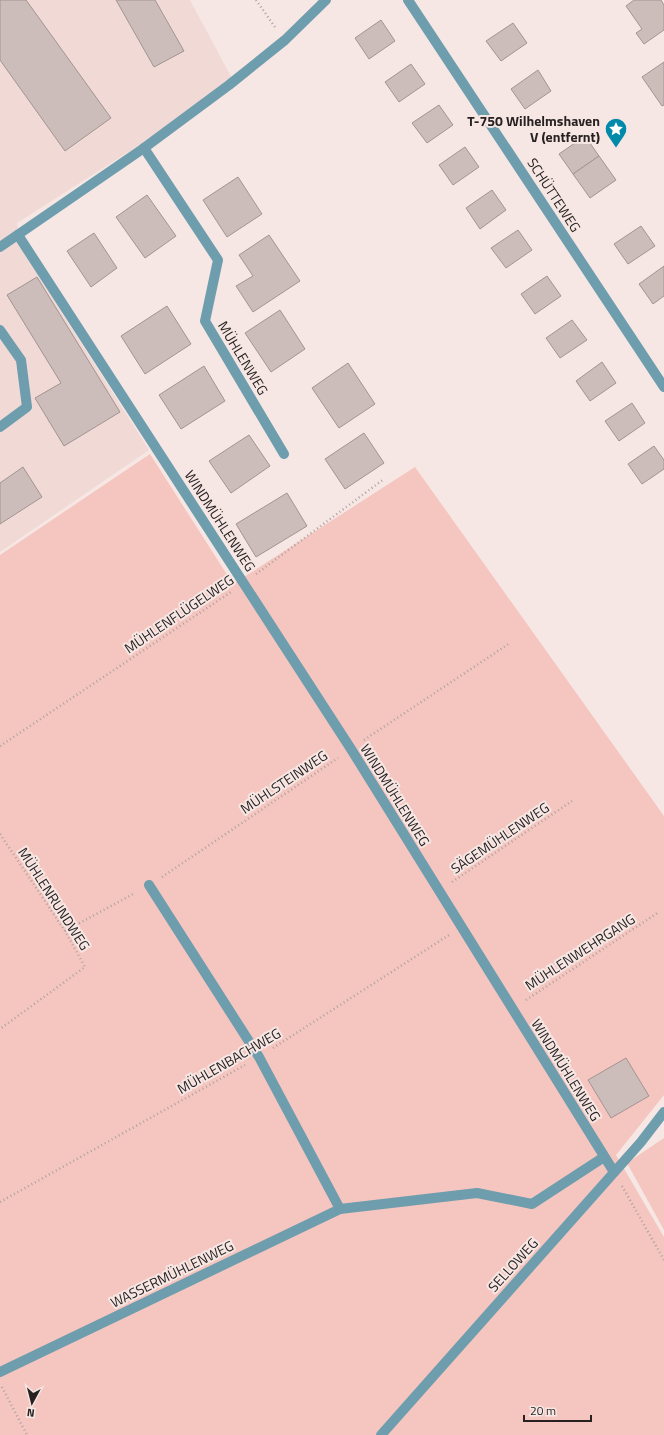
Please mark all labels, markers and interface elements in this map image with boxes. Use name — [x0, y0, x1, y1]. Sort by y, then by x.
place label: T-750 Wilhelmshaven V (entfernt) — [467, 110, 600, 147]
place icon: T-750 Wilhelmshaven V (entfernt) — [603, 116, 629, 149]
street label: SCHÜTTEWEG — [523, 153, 586, 236]
street label: MÜHLENWEG — [213, 317, 274, 399]
street label: WINDMÜHLENWEG — [180, 466, 261, 576]
street label: MÜHLENFLÜGELWEG — [120, 569, 238, 658]
street label: WINDMÜHLENWEG — [355, 740, 435, 850]
street label: MÜHLSTEINWEG — [236, 745, 332, 819]
street label: SÄGEMÜHLENWEG — [446, 797, 553, 878]
street label: MÜHLENRUNDWEG — [13, 843, 96, 954]
street label: MÜHLENWEHRGANG — [521, 908, 639, 995]
street label: WINDMÜHLENWEG — [526, 1015, 606, 1125]
street label: MÜHLENBACHWEG — [173, 1022, 284, 1099]
street label: SELLOWEG — [483, 1233, 543, 1296]
street label: WASSERMÜHLENWEG — [107, 1235, 237, 1313]
north arrow — [12, 1383, 52, 1423]
scale bar — [524, 1397, 591, 1423]
text: 20 m — [530, 1401, 556, 1420]
text: N — [26, 1405, 36, 1421]

